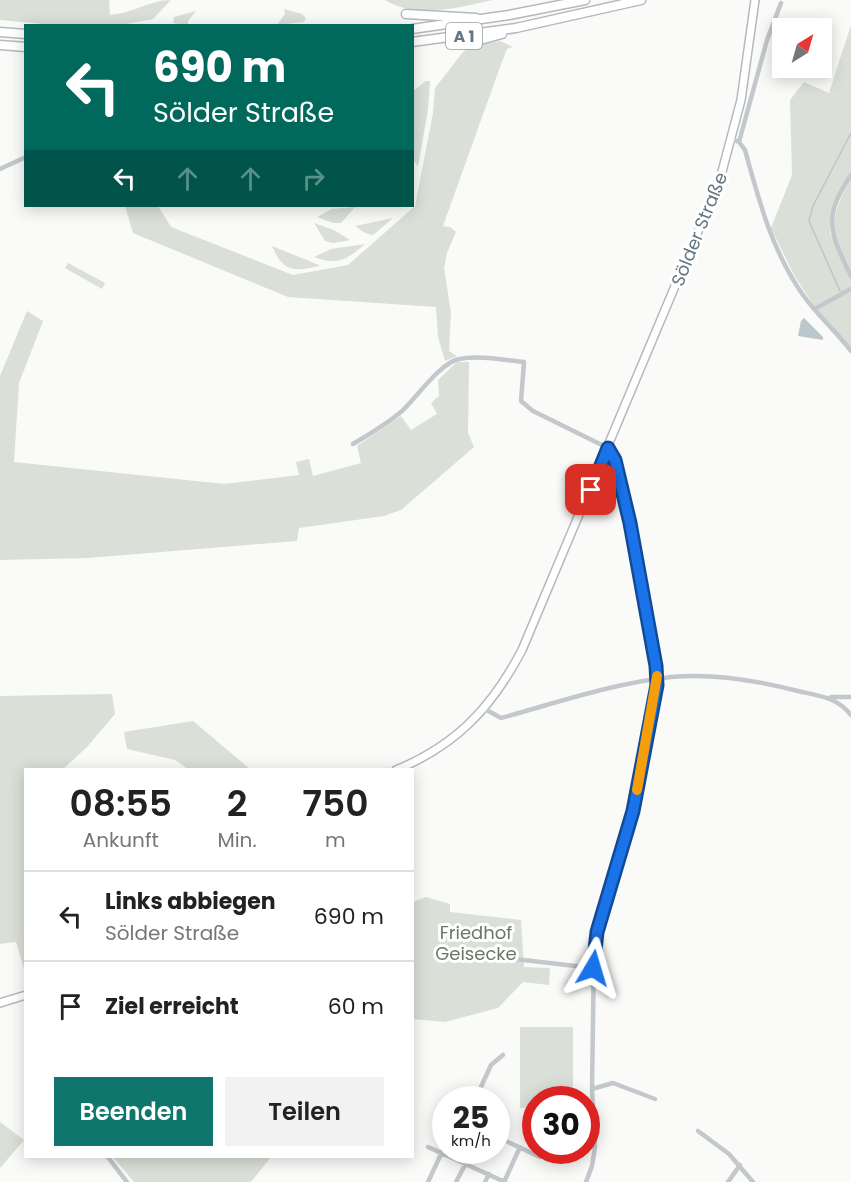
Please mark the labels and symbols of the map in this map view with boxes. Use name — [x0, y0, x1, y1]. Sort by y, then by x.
north arrow — [772, 18, 832, 78]
road number: A 1 — [446, 23, 482, 49]
street label: Sölder Straße — [665, 168, 733, 290]
pin — [565, 464, 616, 515]
park label: Friedhof Geisecke — [435, 920, 517, 966]
position arrow — [561, 936, 625, 1000]
speed limit sign: 30 — [522, 1086, 600, 1164]

